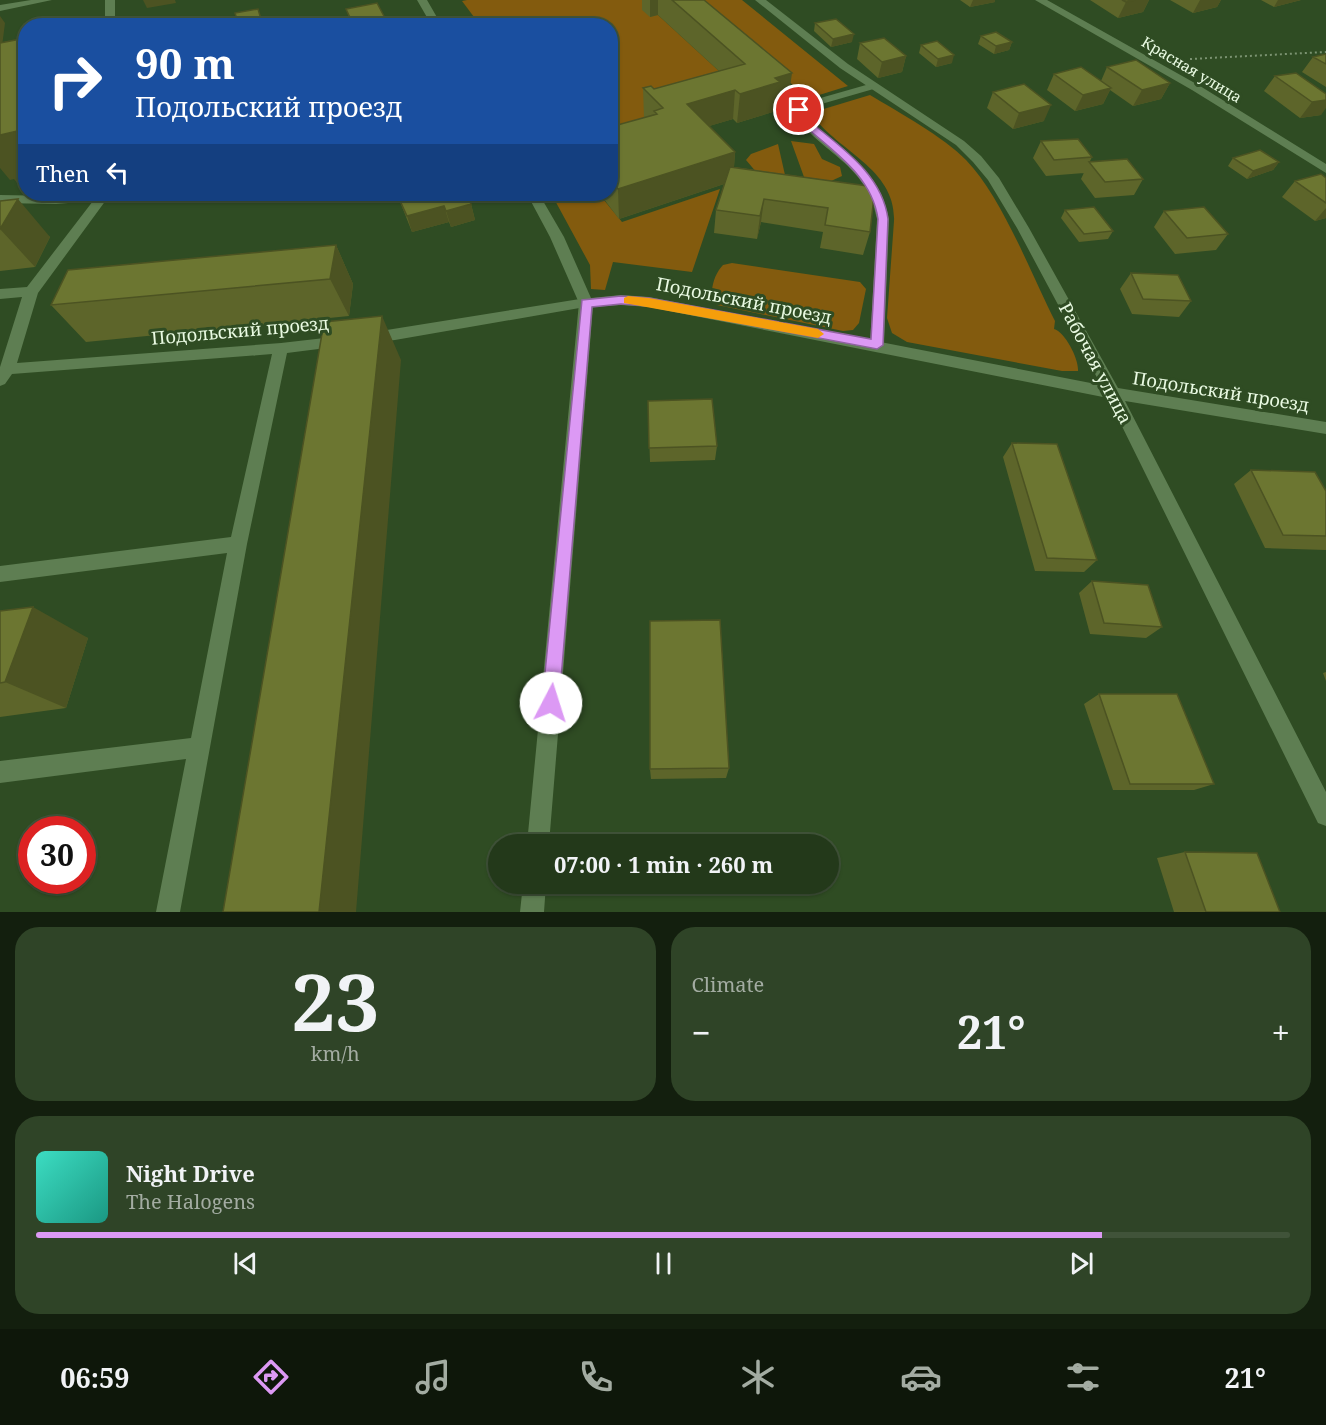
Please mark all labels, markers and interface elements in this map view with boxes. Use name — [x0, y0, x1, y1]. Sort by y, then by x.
street label: Красная улица — [1138, 31, 1246, 107]
text: 90 m — [135, 34, 235, 91]
icon: right — [36, 42, 114, 120]
pin — [773, 84, 824, 135]
text: Подольский проезд — [135, 88, 402, 125]
icon: arrive — [782, 93, 815, 126]
icon: left — [101, 156, 134, 189]
text: Then — [36, 158, 89, 188]
street label: Подольский проезд — [654, 271, 834, 329]
street label: Рабочая улица — [1054, 298, 1138, 428]
street label: Подольский проезд — [150, 310, 330, 350]
street label: Подольский проезд — [1131, 365, 1311, 417]
position arrow — [519, 671, 583, 735]
speed limit sign: 30 — [18, 816, 96, 894]
text: 07:00 · 1 min · 260 m — [554, 849, 773, 879]
text: 23 — [291, 948, 379, 1054]
text: Climate — [692, 971, 764, 998]
text: 21° — [957, 1001, 1026, 1062]
text: − — [692, 1010, 711, 1055]
text: + — [1272, 1010, 1290, 1055]
text: km/h — [311, 1040, 360, 1067]
text: Night Drive — [126, 1158, 255, 1188]
text: The Halogens — [126, 1188, 255, 1215]
icon: previous — [229, 1247, 262, 1280]
icon: pause — [647, 1247, 680, 1280]
icon: next — [1065, 1247, 1098, 1280]
icon: directions — [250, 1356, 292, 1398]
icon: music — [412, 1356, 454, 1398]
icon: phone — [575, 1356, 617, 1398]
icon: climate — [737, 1356, 779, 1398]
icon: car — [900, 1356, 942, 1398]
icon: filters — [1062, 1356, 1104, 1398]
text: 06:59 — [60, 1359, 129, 1396]
text: 21° — [1224, 1359, 1266, 1396]

